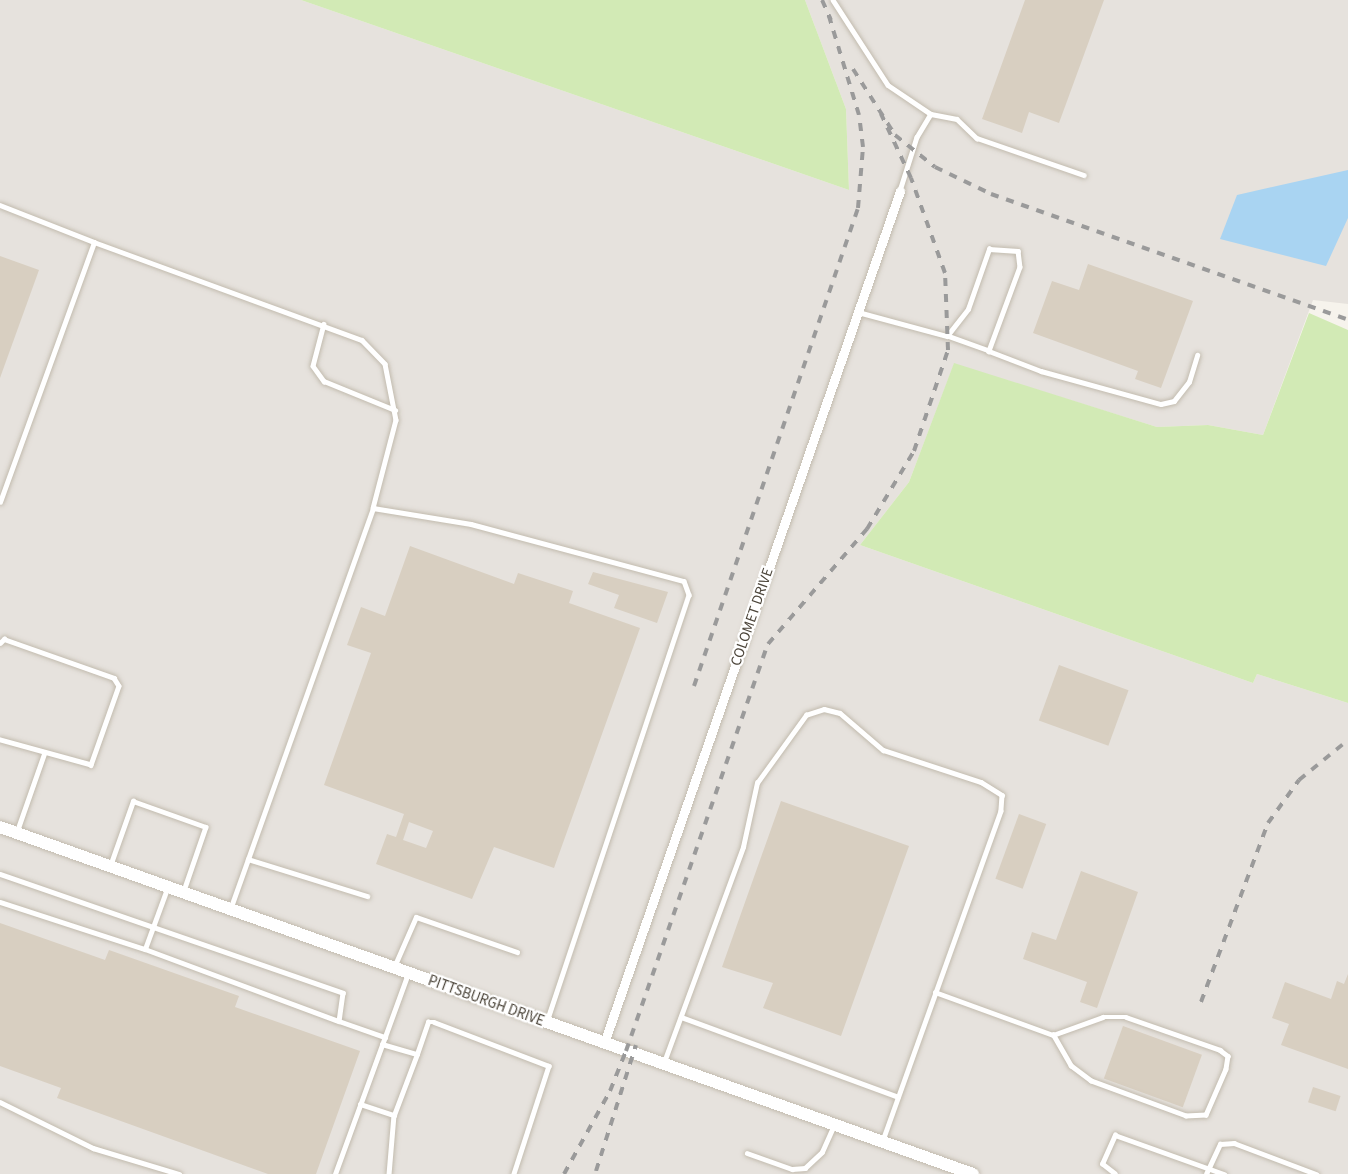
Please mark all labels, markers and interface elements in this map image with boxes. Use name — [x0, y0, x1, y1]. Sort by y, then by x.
street label: COLOMET DRIVE — [727, 566, 777, 668]
street label: PITTSBURGH DRIVE — [425, 972, 547, 1030]

